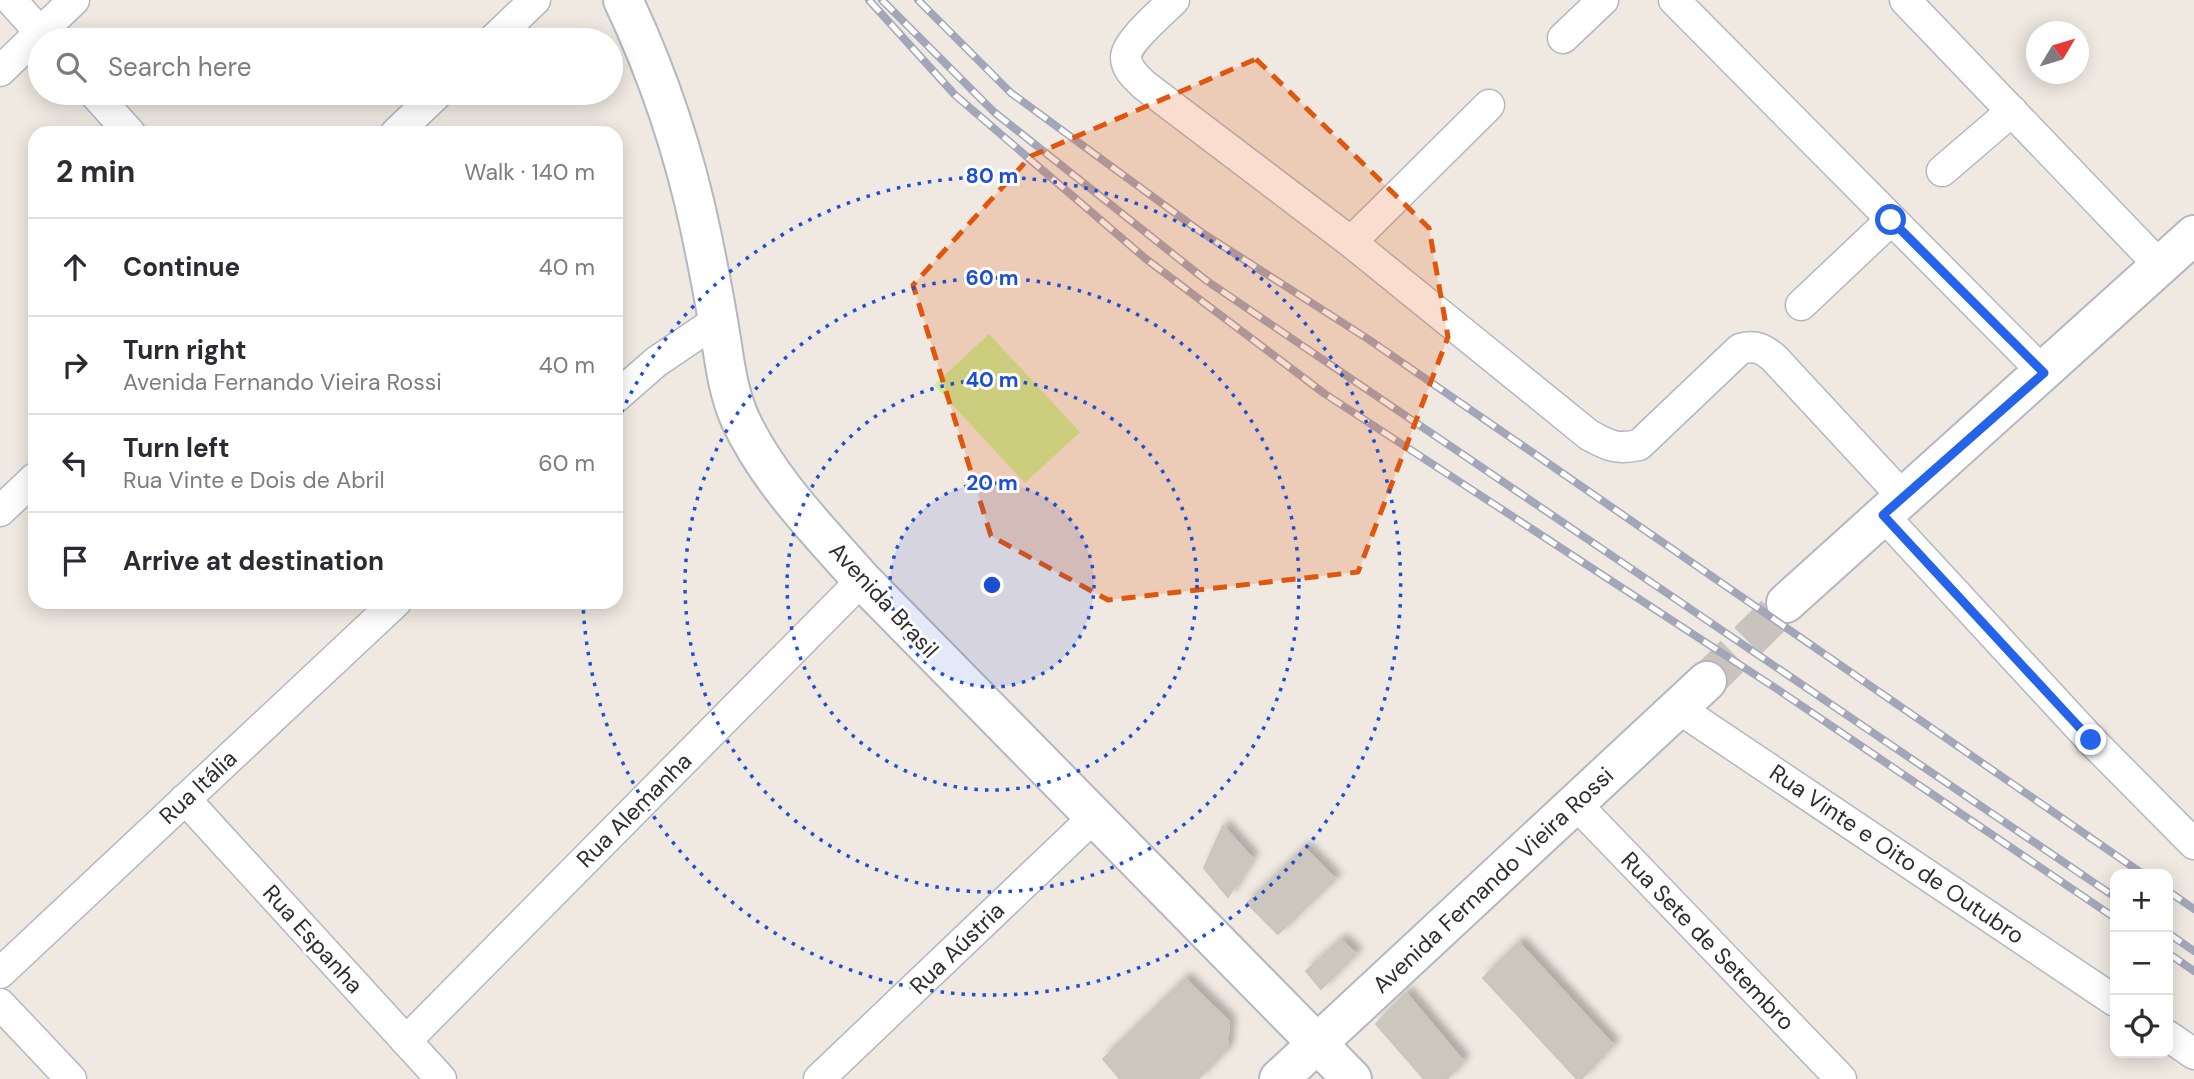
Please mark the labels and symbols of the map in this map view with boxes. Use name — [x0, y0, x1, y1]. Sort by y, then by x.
north arrow — [2026, 21, 2089, 84]
text: 80 m — [966, 162, 1018, 190]
route start — [1875, 204, 1906, 235]
text: 60 m — [966, 264, 1018, 292]
text: 40 m — [965, 366, 1019, 394]
text: 20 m — [966, 469, 1018, 497]
street label: Avenida Brasil — [823, 536, 945, 664]
centre of rings — [980, 573, 1004, 597]
route end — [2075, 724, 2106, 755]
street label: Rua Itália — [153, 743, 243, 831]
street label: Rua Alemanha — [570, 746, 698, 874]
street label: Rua Vinte e Oito de Outubro — [1764, 757, 2030, 951]
street label: Avenida Fernando Vieira Rossi — [1366, 760, 1620, 1000]
street label: Rua Sete de Setembro — [1615, 845, 1801, 1037]
street label: Rua Espanha — [256, 878, 370, 1000]
street label: Rua Aústria — [903, 895, 1011, 1001]

